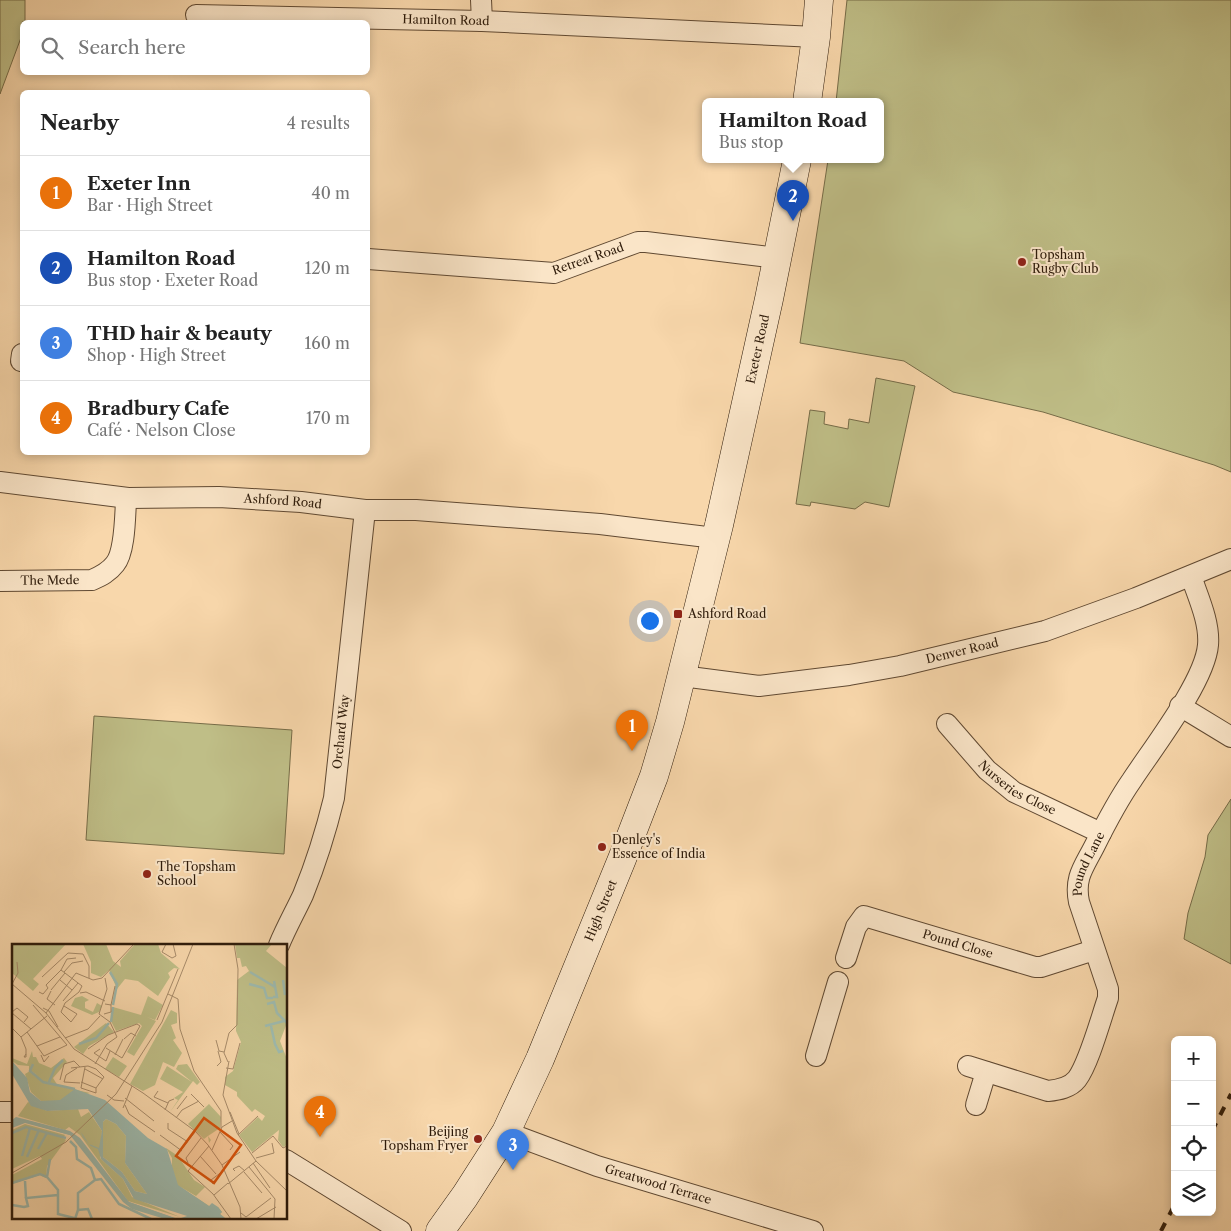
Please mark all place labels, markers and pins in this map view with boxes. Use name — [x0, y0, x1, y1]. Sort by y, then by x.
pin: 2 — [777, 180, 809, 221]
place label: Topsham Rugby Club — [1032, 247, 1098, 276]
marker: Topsham Rugby Club — [1016, 256, 1028, 268]
place label: Ashford Road — [687, 606, 767, 621]
marker: Ashford Road — [672, 608, 684, 620]
pin: 1 — [616, 710, 648, 751]
place label: Denley's Essence of India — [612, 832, 706, 861]
marker: Denley's Essence of India — [596, 841, 608, 853]
place label: The Topsham School — [157, 859, 236, 888]
marker: The Topsham School — [141, 868, 153, 880]
pin: 4 — [304, 1096, 336, 1137]
place label: Beijing Topsham Fryer — [381, 1124, 469, 1153]
pin: 3 — [497, 1129, 529, 1170]
marker: Beijing Topsham Fryer — [472, 1133, 484, 1145]

